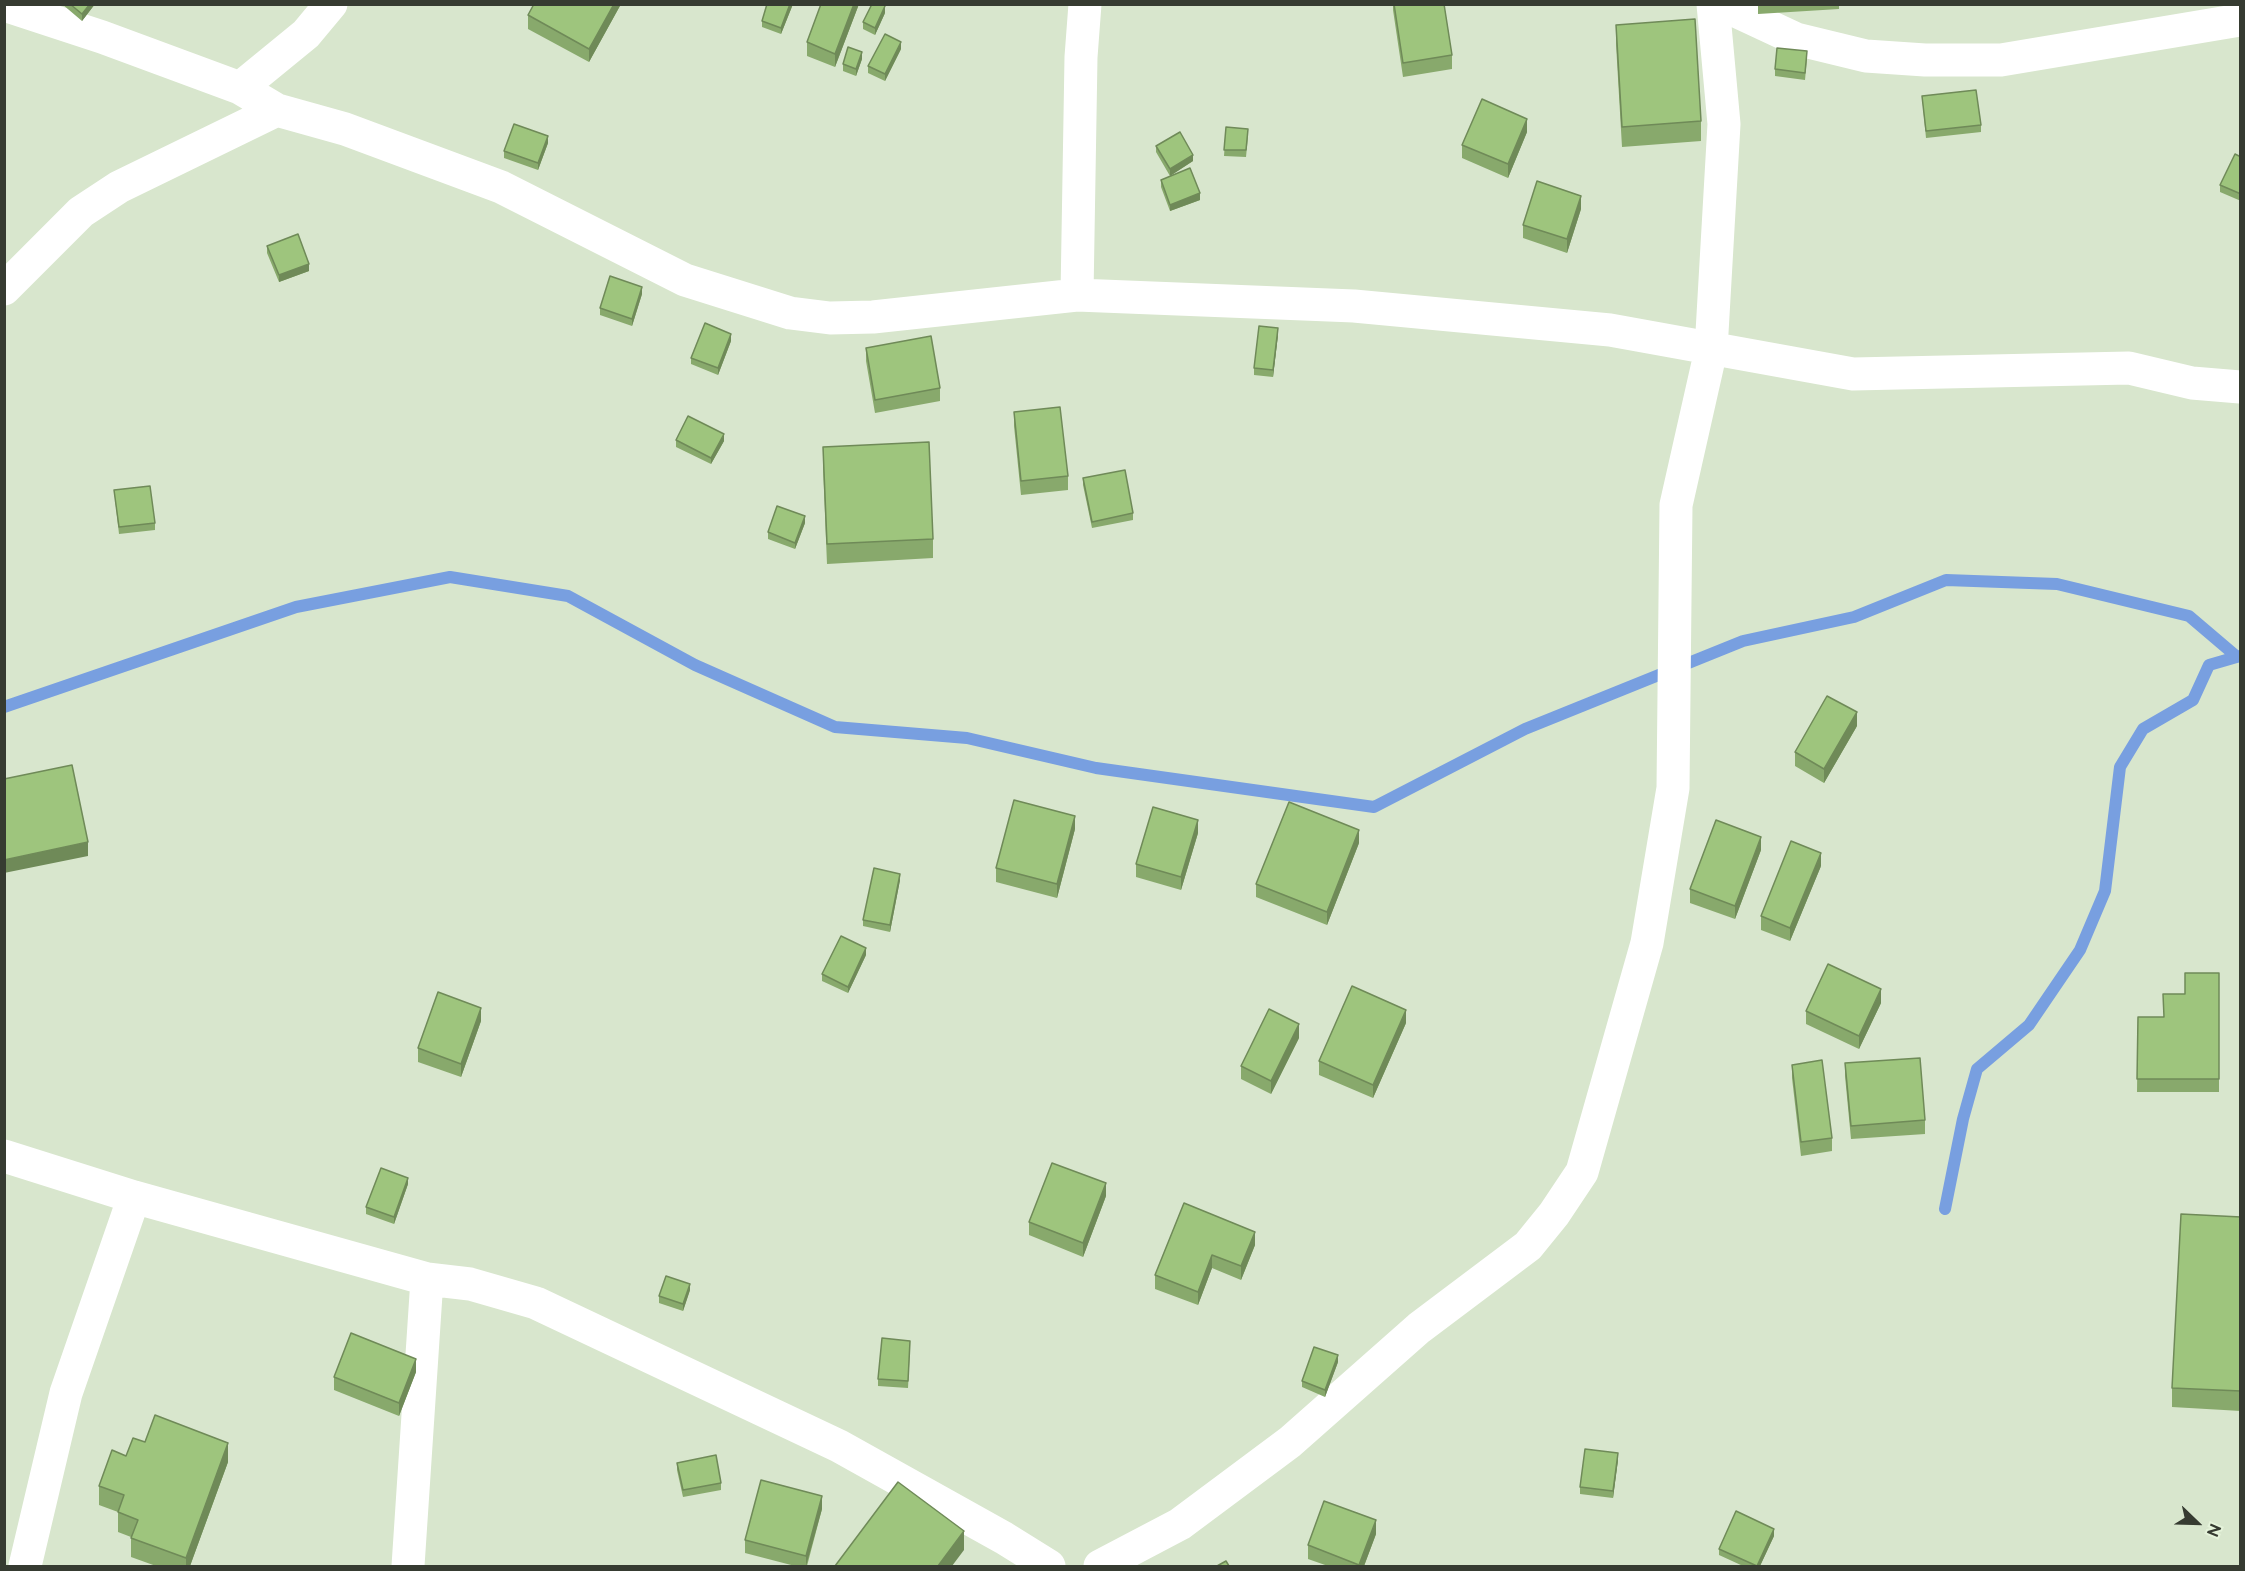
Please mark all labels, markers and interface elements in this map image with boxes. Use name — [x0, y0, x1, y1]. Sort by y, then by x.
north arrow — [2167, 1493, 2227, 1553]
text: N — [2203, 1521, 2225, 1540]

